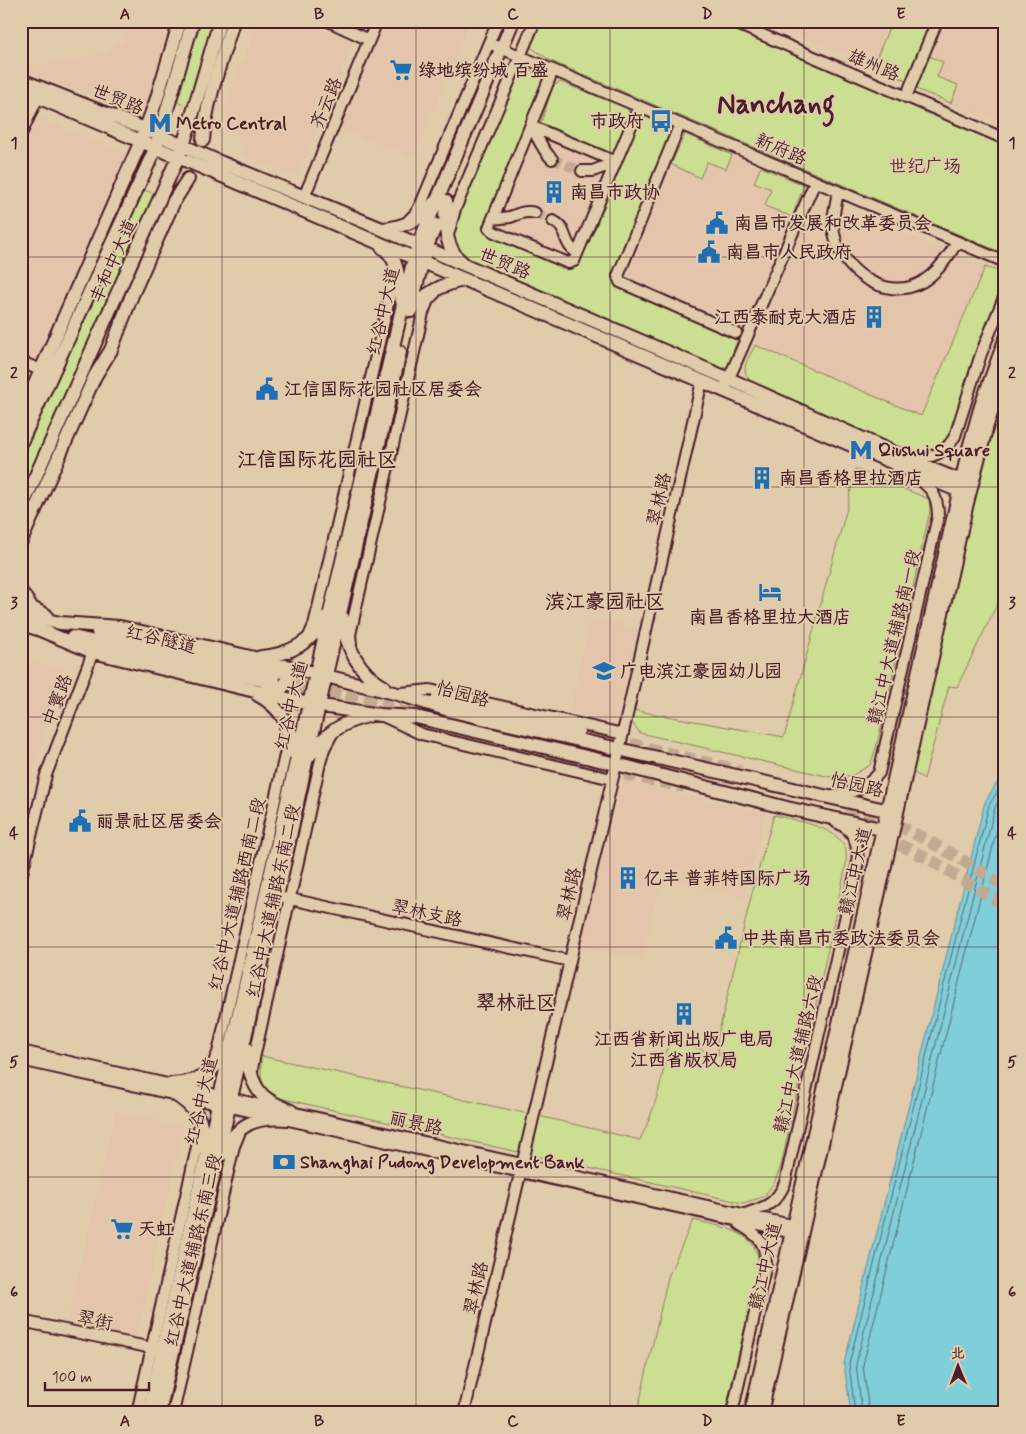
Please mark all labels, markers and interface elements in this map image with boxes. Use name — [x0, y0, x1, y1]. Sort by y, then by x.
text: A — [120, 4, 130, 25]
text: B — [314, 4, 324, 25]
text: C — [507, 4, 519, 25]
text: D — [701, 4, 713, 25]
text: E — [896, 4, 906, 25]
street label: 雄州路 — [844, 44, 903, 88]
supermarket icon: 绿地缤纷城 百盛 — [388, 57, 414, 83]
place label: 绿地缤纷城 百盛 — [418, 59, 549, 83]
street label: 齐云路 — [305, 74, 349, 133]
street label: 世贸路 — [88, 79, 147, 121]
district label: Nanchang — [717, 87, 835, 127]
bus stop icon: 市政府 — [648, 108, 674, 134]
metro station icon: Metro Central — [147, 110, 173, 136]
place label: 市政府 — [590, 110, 644, 134]
place label: Metro Central — [176, 112, 287, 136]
street label: 新府路 — [751, 128, 810, 172]
text: 1 — [10, 133, 18, 154]
text: 1 — [1008, 133, 1016, 154]
park label: 世纪广场 — [889, 155, 961, 179]
building icon: 南昌市政协 — [541, 179, 567, 205]
place label: 南昌市政协 — [570, 181, 660, 205]
public building icon: 南昌市发展和改革委员会 — [704, 210, 730, 236]
place label: 南昌市发展和改革委员会 — [734, 212, 932, 236]
street label: 丰和中大道 — [85, 215, 143, 307]
public building icon: 南昌市人民政府 — [696, 239, 722, 265]
place label: 南昌市人民政府 — [726, 241, 852, 265]
street label: 世贸路 — [475, 242, 534, 286]
street label: 红谷中大道 — [362, 265, 406, 358]
building icon: 江西泰耐克大酒店 — [861, 304, 887, 330]
place label: 江西泰耐克大酒店 — [714, 306, 858, 330]
text: 2 — [10, 363, 18, 384]
text: 2 — [1008, 363, 1016, 384]
public building icon: 江信国际花园社区居委会 — [254, 376, 280, 402]
place label: 江信国际花园社区居委会 — [284, 378, 482, 402]
metro station icon: Qiushui Square — [848, 437, 874, 463]
place label: Qiushui Square — [878, 439, 990, 463]
district label: 江信国际花园社区 — [237, 447, 397, 474]
building icon: 南昌香格里拉酒店 — [749, 465, 775, 491]
place label: 南昌香格里拉酒店 — [779, 467, 923, 491]
street label: 翠林路 — [642, 470, 678, 528]
street label: 赣江中大道辅路南一段 — [863, 547, 927, 728]
hotel icon: 南昌香格里拉大酒店 — [757, 579, 783, 605]
district label: 滨江豪园社区 — [545, 589, 665, 616]
text: 3 — [10, 593, 18, 614]
text: 3 — [1008, 593, 1016, 614]
place label: 南昌香格里拉大酒店 — [689, 606, 851, 630]
street label: 红谷隧道 — [123, 620, 199, 660]
school or university icon: 广电滨江豪园幼儿园 — [591, 658, 617, 684]
street label: 红谷中大道 — [270, 660, 314, 753]
place label: 广电滨江豪园幼儿园 — [620, 660, 782, 684]
street label: 中寰路 — [37, 671, 79, 730]
street label: 怡园路 — [434, 676, 492, 714]
street label: 怡园路 — [828, 768, 886, 804]
street label: 红谷中大道辅路西南二段 — [204, 795, 272, 993]
street label: 红谷中大道辅路东南二段 — [242, 802, 306, 1001]
public building icon: 丽景社区居委会 — [67, 808, 93, 834]
place label: 丽景社区居委会 — [96, 810, 222, 834]
text: 4 — [9, 823, 19, 844]
text: 4 — [1007, 823, 1017, 844]
street label: 赣江中大道 — [834, 825, 878, 918]
street label: 翠林路 — [552, 865, 588, 923]
building icon: 亿丰 普菲特国际广场 — [615, 865, 641, 891]
place label: 亿丰 普菲特国际广场 — [644, 867, 811, 891]
street label: 翠林支路 — [389, 895, 465, 933]
public building icon: 中共南昌市委政法委员会 — [713, 925, 739, 951]
place label: 中共南昌市委政法委员会 — [742, 927, 940, 951]
street label: 赣江中大道辅路六段 — [769, 973, 829, 1136]
district label: 翠林社区 — [476, 990, 556, 1017]
building icon: 江西省新闻出版广电局 江西省版权局 — [671, 1001, 697, 1027]
place label: 江西省新闻出版广电局 江西省版权局 — [594, 1028, 774, 1073]
text: 5 — [9, 1052, 19, 1073]
text: 5 — [1007, 1052, 1017, 1073]
street label: 红谷中大道 — [180, 1055, 224, 1148]
street label: 丽景路 — [387, 1106, 445, 1142]
bank icon: Shanghai Pudong Development Bank — [271, 1149, 297, 1175]
street label: 红谷中大道辅路东南三段 — [160, 1151, 228, 1349]
place label: Shanghai Pudong Development Bank — [300, 1151, 586, 1175]
supermarket icon: 天虹 — [109, 1216, 135, 1242]
place label: 天虹 — [138, 1218, 174, 1242]
street label: 赣江中大道 — [744, 1220, 788, 1313]
street label: 翠林路 — [459, 1259, 495, 1317]
text: 6 — [10, 1282, 18, 1303]
text: 6 — [1008, 1282, 1016, 1303]
street label: 翠街 — [75, 1305, 115, 1336]
north arrow — [934, 1342, 984, 1392]
text: 北 — [951, 1345, 965, 1363]
scale bar — [45, 1359, 149, 1391]
text: 100 m — [52, 1368, 92, 1388]
text: A — [120, 1411, 130, 1432]
text: B — [314, 1411, 324, 1432]
text: C — [507, 1411, 519, 1432]
text: D — [701, 1411, 713, 1432]
text: E — [896, 1411, 906, 1432]

